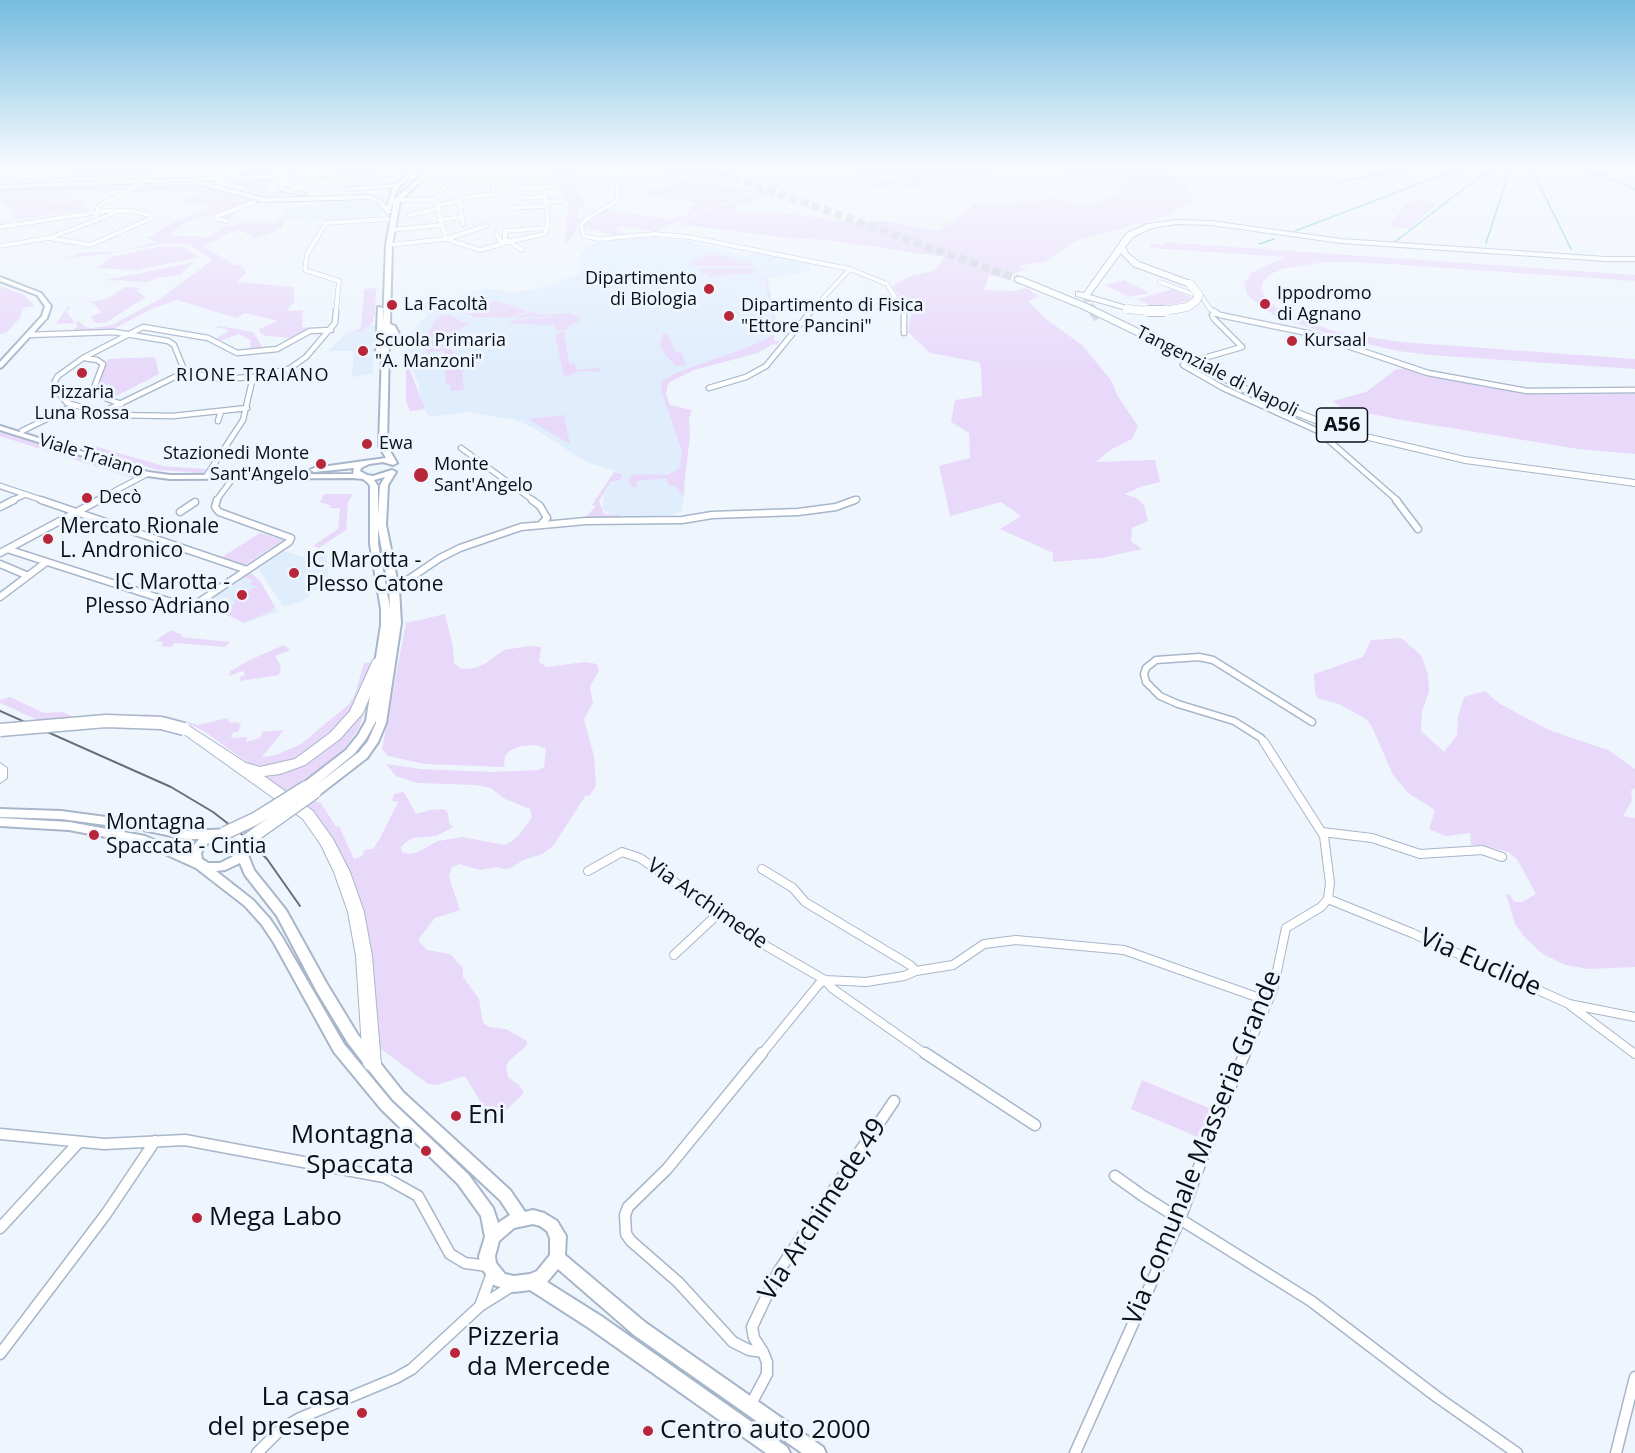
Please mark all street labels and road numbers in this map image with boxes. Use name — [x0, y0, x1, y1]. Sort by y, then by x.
street label: Tangenziale di Napoli — [1132, 322, 1302, 422]
road number: A56 — [1316, 408, 1368, 442]
street label: Viale Traiano — [36, 430, 146, 482]
street label: Via Archimede — [642, 853, 772, 955]
street label: Via Euclide — [1414, 922, 1546, 1004]
street label: Via Comunale Masseria Grande — [1117, 966, 1289, 1330]
street label: Via Archimede,49 — [752, 1113, 894, 1307]

